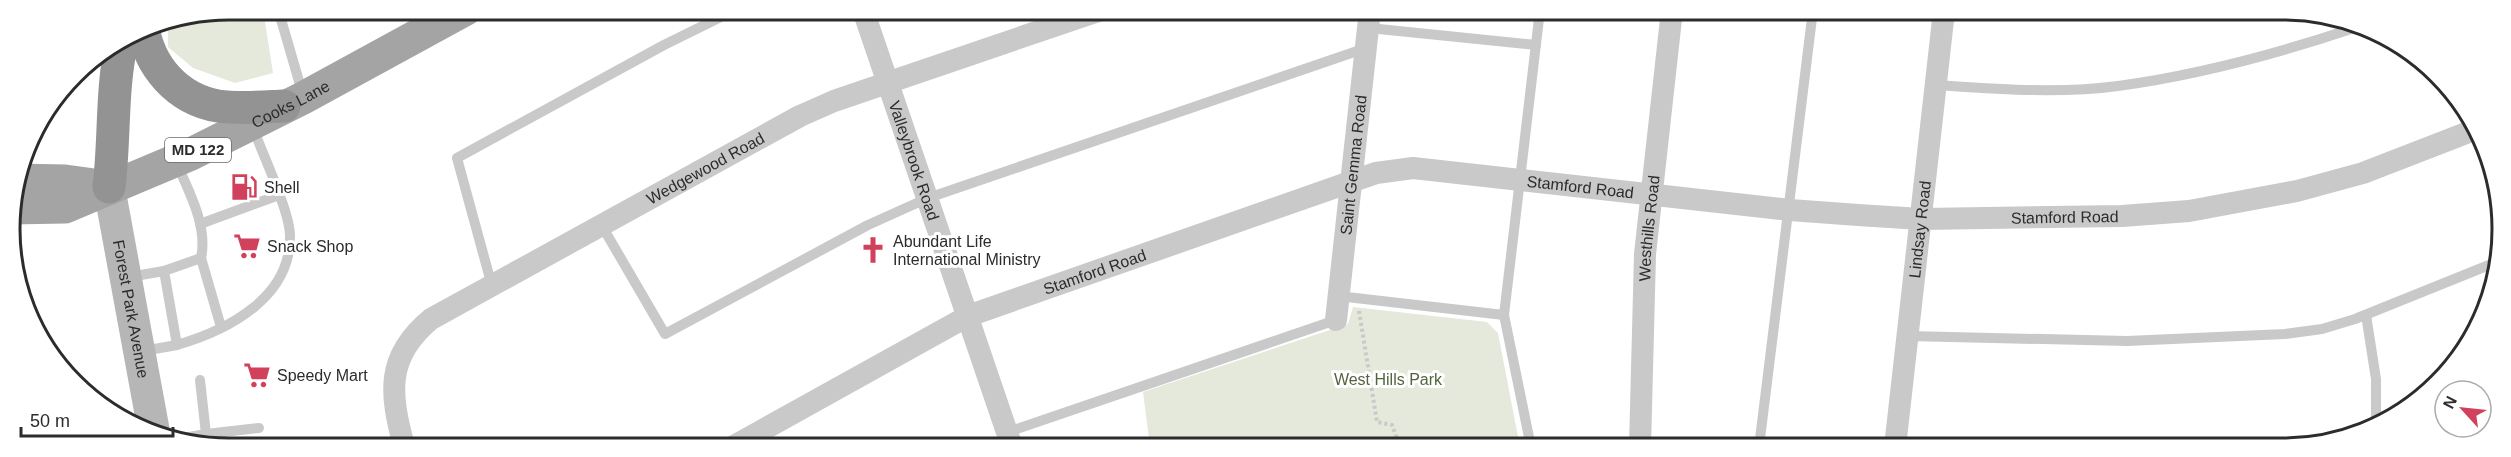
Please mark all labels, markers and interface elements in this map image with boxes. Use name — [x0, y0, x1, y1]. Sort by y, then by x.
street label: Cooks Lane — [249, 77, 333, 131]
street label: Saint Gemma Road — [1337, 94, 1370, 236]
street label: Valleybrook Road — [886, 99, 942, 223]
street label: Wedgewood Road — [644, 129, 767, 208]
road number: MD 122 — [165, 138, 231, 162]
fuel station icon: Shell — [229, 172, 259, 202]
street label: Stamford Road — [1526, 173, 1635, 202]
street label: Westhills Road — [1636, 174, 1663, 282]
place label: Shell — [264, 179, 300, 196]
street label: Lindsay Road — [1906, 180, 1934, 279]
street label: Stamford Road — [2011, 208, 2119, 227]
supermarket icon: Snack Shop — [232, 231, 262, 261]
place label: Abundant Life International Ministry — [893, 233, 1041, 268]
church icon: Abundant Life International Ministry — [858, 235, 888, 265]
place label: Snack Shop — [267, 238, 353, 255]
street label: Forest Park Avenue — [110, 239, 152, 380]
street label: Stamford Road — [1041, 246, 1148, 298]
supermarket icon: Speedy Mart — [242, 360, 272, 390]
place label: Speedy Mart — [277, 367, 368, 384]
park label: West Hills Park — [1334, 371, 1443, 388]
north arrow — [2433, 379, 2493, 439]
text: N — [2440, 393, 2460, 411]
scale bar — [21, 400, 172, 438]
text: 50 m — [30, 411, 70, 431]

